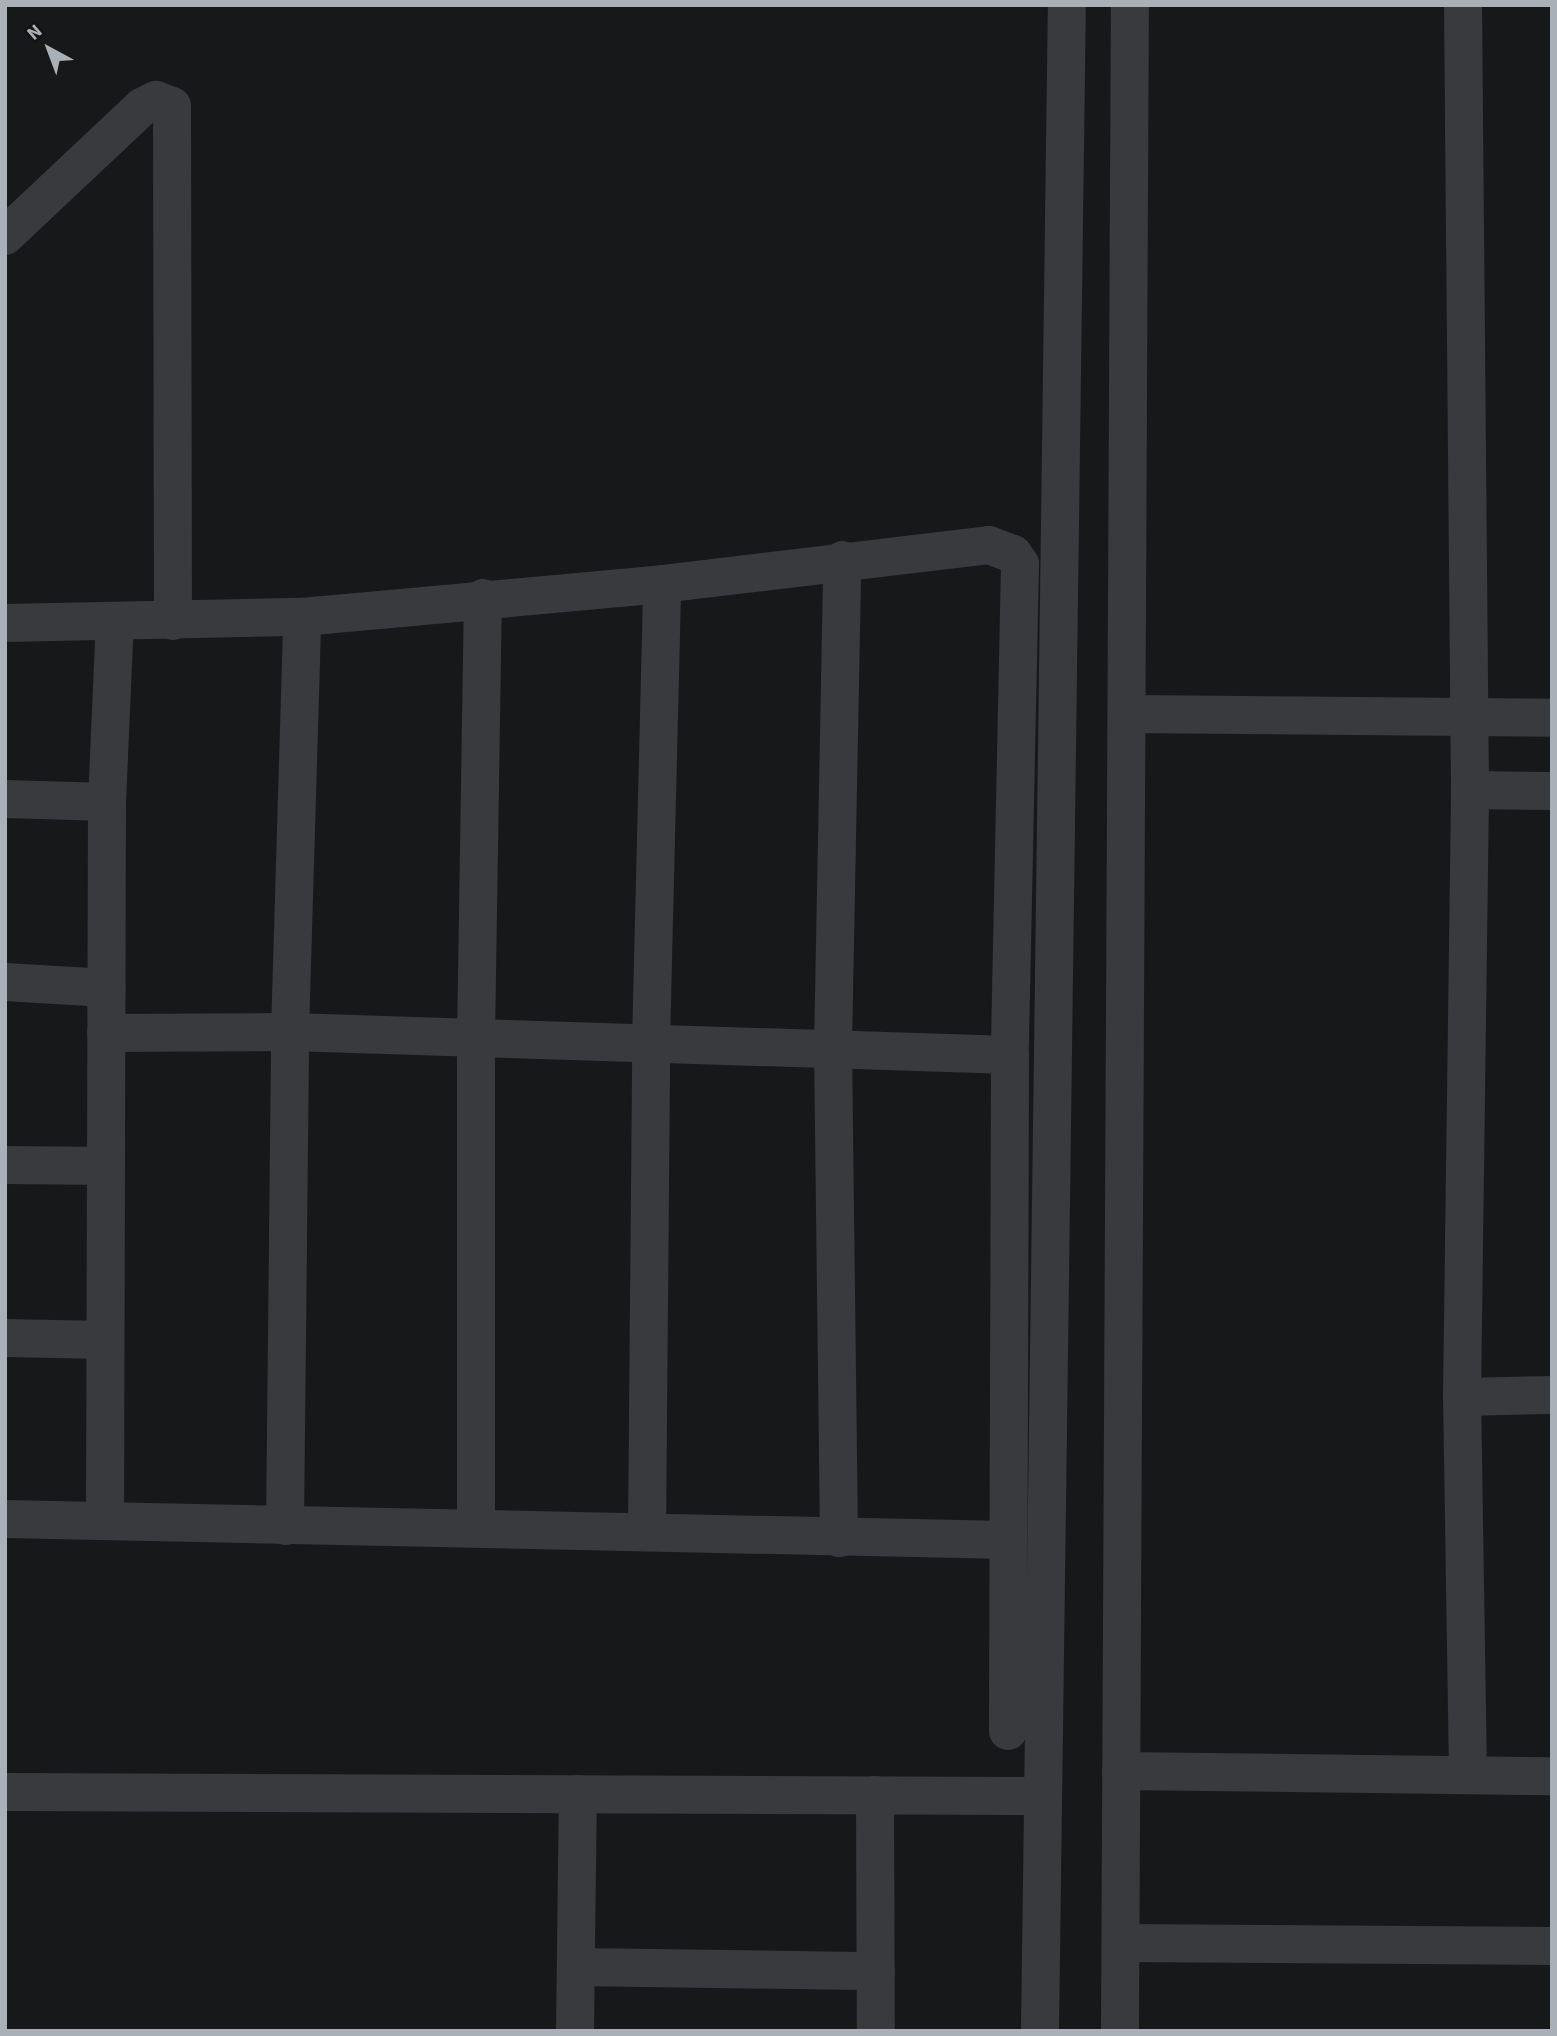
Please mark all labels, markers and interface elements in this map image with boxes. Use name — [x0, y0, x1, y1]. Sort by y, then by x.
north arrow — [14, 14, 84, 84]
text: N — [21, 18, 49, 47]

